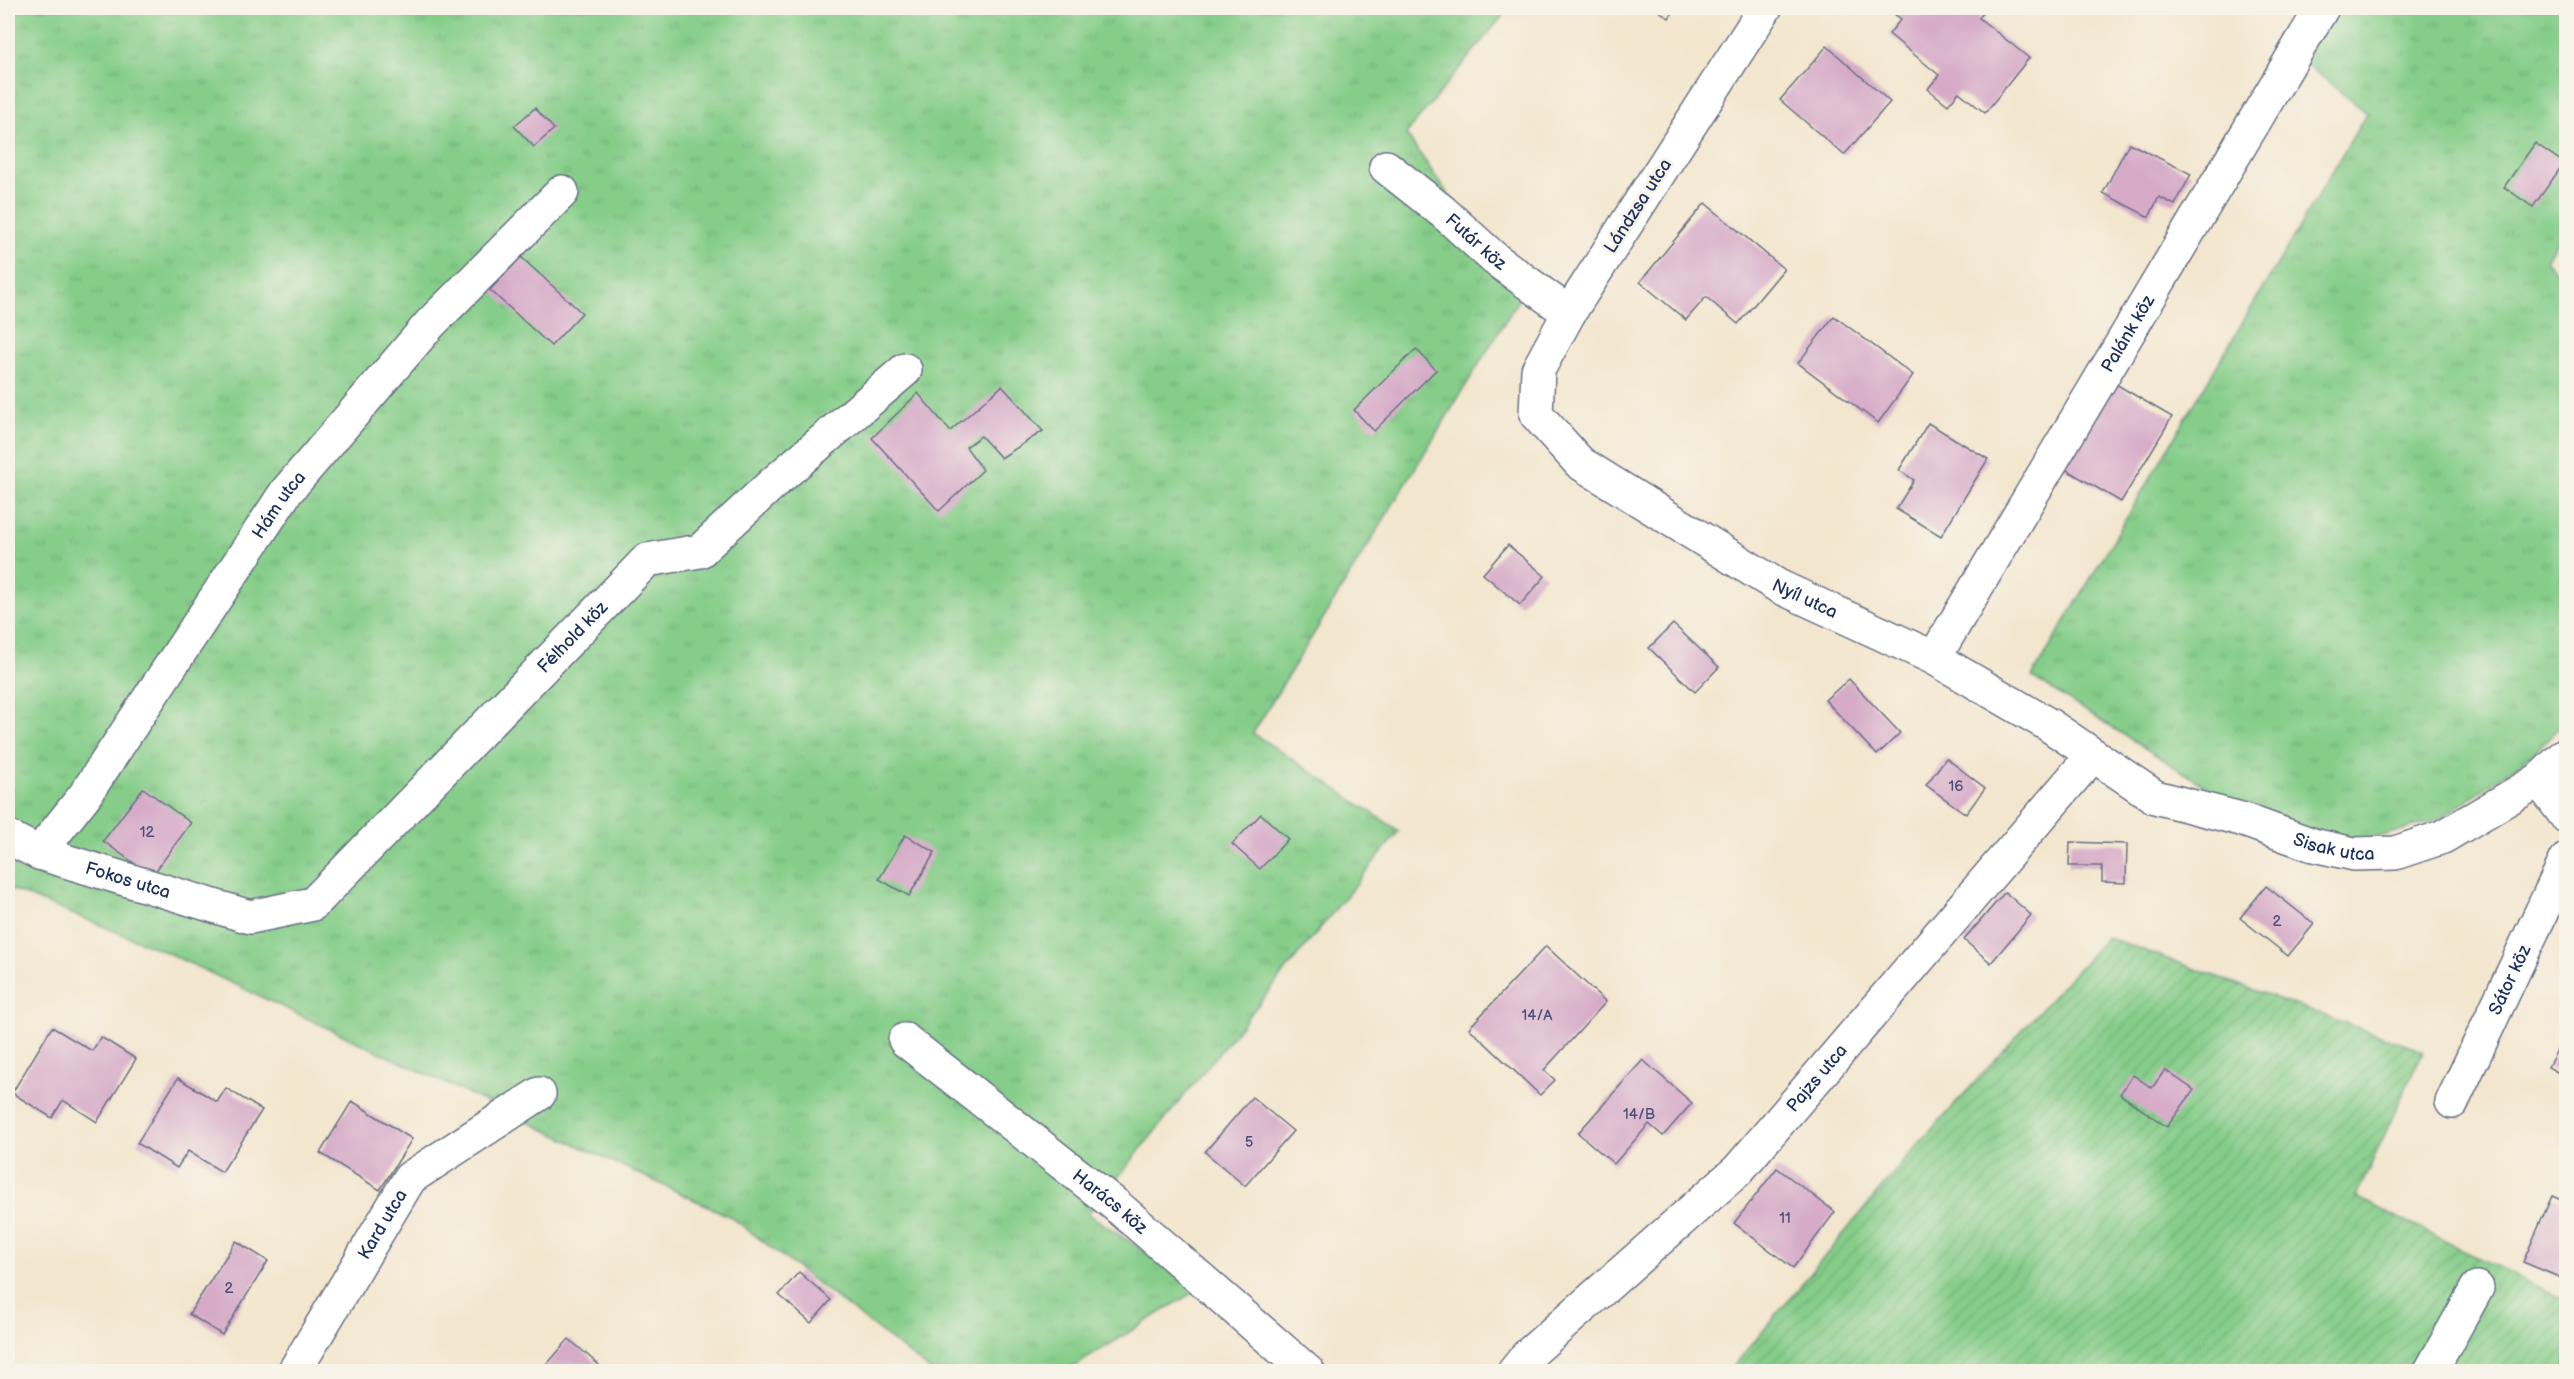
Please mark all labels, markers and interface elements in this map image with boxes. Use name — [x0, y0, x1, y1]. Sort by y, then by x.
street label: Lándzsa utca — [1600, 155, 1676, 257]
street label: Futár köz — [1441, 209, 1511, 274]
street label: Palánk köz — [2097, 291, 2159, 376]
street label: Hám utca — [248, 467, 310, 542]
street label: Nyíl utca — [1769, 574, 1841, 623]
street label: Félhold köz — [533, 596, 612, 677]
house number: 16 — [1949, 777, 1963, 796]
house number: 12 — [140, 823, 154, 842]
street label: Sisak utca — [2290, 828, 2375, 865]
street label: Fokos utca — [83, 857, 173, 903]
house number: 2 — [2273, 912, 2282, 931]
street label: Sátor köz — [2484, 941, 2535, 1018]
house number: 14/A — [1522, 1006, 1553, 1025]
street label: Pajzs utca — [1782, 1040, 1851, 1116]
house number: 14/B — [1623, 1105, 1655, 1124]
house number: 5 — [1245, 1133, 1253, 1152]
street label: Harács köz — [1069, 1165, 1152, 1238]
street label: Kard utca — [353, 1186, 411, 1263]
house number: 11 — [1779, 1209, 1791, 1228]
house number: 2 — [225, 1279, 234, 1298]

